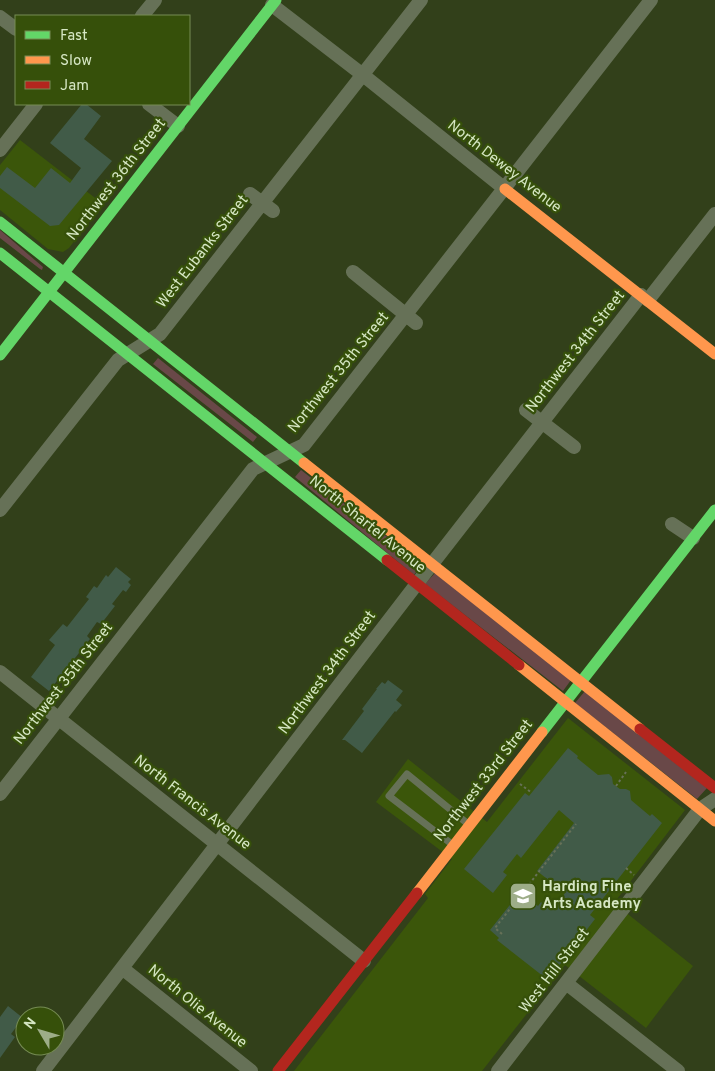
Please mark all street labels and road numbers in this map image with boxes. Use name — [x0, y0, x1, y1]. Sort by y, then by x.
street label: Northwest 36th Street — [63, 115, 171, 245]
street label: North Dewey Avenue — [443, 117, 565, 217]
street label: West Eubanks Street — [153, 192, 253, 312]
street label: Northwest 34th Street — [522, 287, 630, 417]
street label: Northwest 35th Street — [284, 309, 394, 437]
street label: North Shartel Avenue — [305, 472, 429, 578]
street label: Northwest 34th Street — [275, 607, 381, 739]
street label: Northwest 35th Street — [10, 619, 118, 749]
street label: Northwest 33rd Street — [430, 716, 538, 846]
street label: North Francis Avenue — [130, 751, 254, 855]
street label: West Hill Street — [516, 924, 594, 1018]
street label: North Olie Avenue — [144, 961, 250, 1053]

